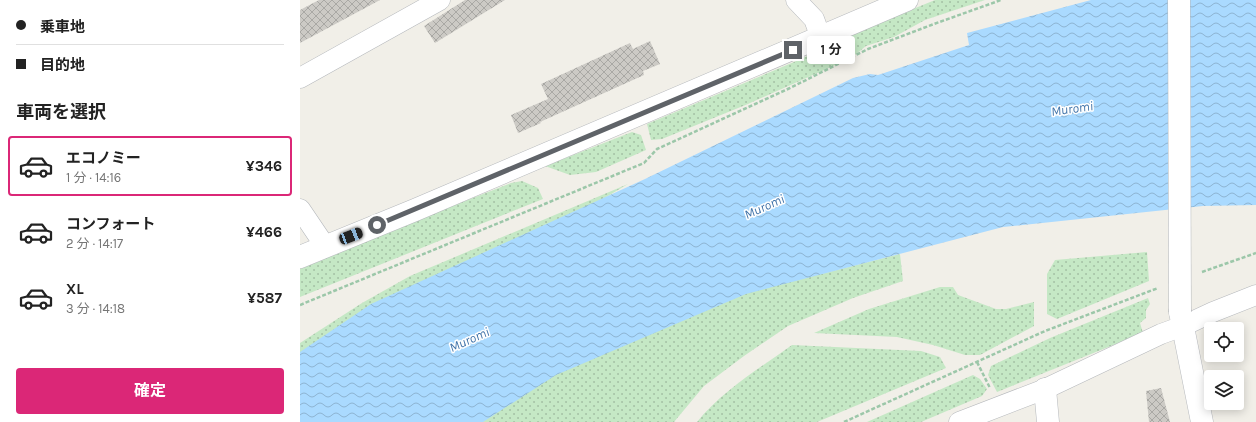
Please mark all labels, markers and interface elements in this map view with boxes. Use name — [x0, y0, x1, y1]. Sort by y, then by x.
text: 乗車地 — [40, 18, 85, 36]
callout: 1 分 — [807, 36, 855, 64]
route end — [784, 41, 802, 59]
text: 1 分 — [821, 42, 841, 57]
text: 目的地 — [40, 56, 85, 74]
water label: Muromi — [1050, 98, 1095, 119]
text: 車両を選択 — [16, 101, 106, 123]
icon: car — [18, 148, 54, 184]
text: エコノミー — [66, 149, 141, 167]
text: ¥346 — [246, 157, 282, 175]
text: 1 分 · 14:16 — [66, 170, 121, 185]
water label: Muromi — [742, 191, 787, 222]
icon: car — [18, 214, 54, 250]
text: コンフォート — [66, 215, 156, 233]
route start — [368, 216, 386, 234]
text: ¥466 — [246, 223, 282, 241]
car — [338, 226, 364, 246]
text: 2 分 · 14:17 — [66, 236, 123, 251]
icon: car — [18, 280, 54, 316]
text: XL — [66, 280, 84, 298]
text: ¥587 — [247, 289, 282, 307]
text: 3 分 · 14:18 — [66, 301, 125, 316]
map controls — [1204, 322, 1244, 410]
button: locate — [1204, 322, 1244, 362]
water label: Muromi — [447, 324, 492, 355]
button: 確定 — [16, 368, 284, 414]
button: layers — [1204, 370, 1244, 410]

